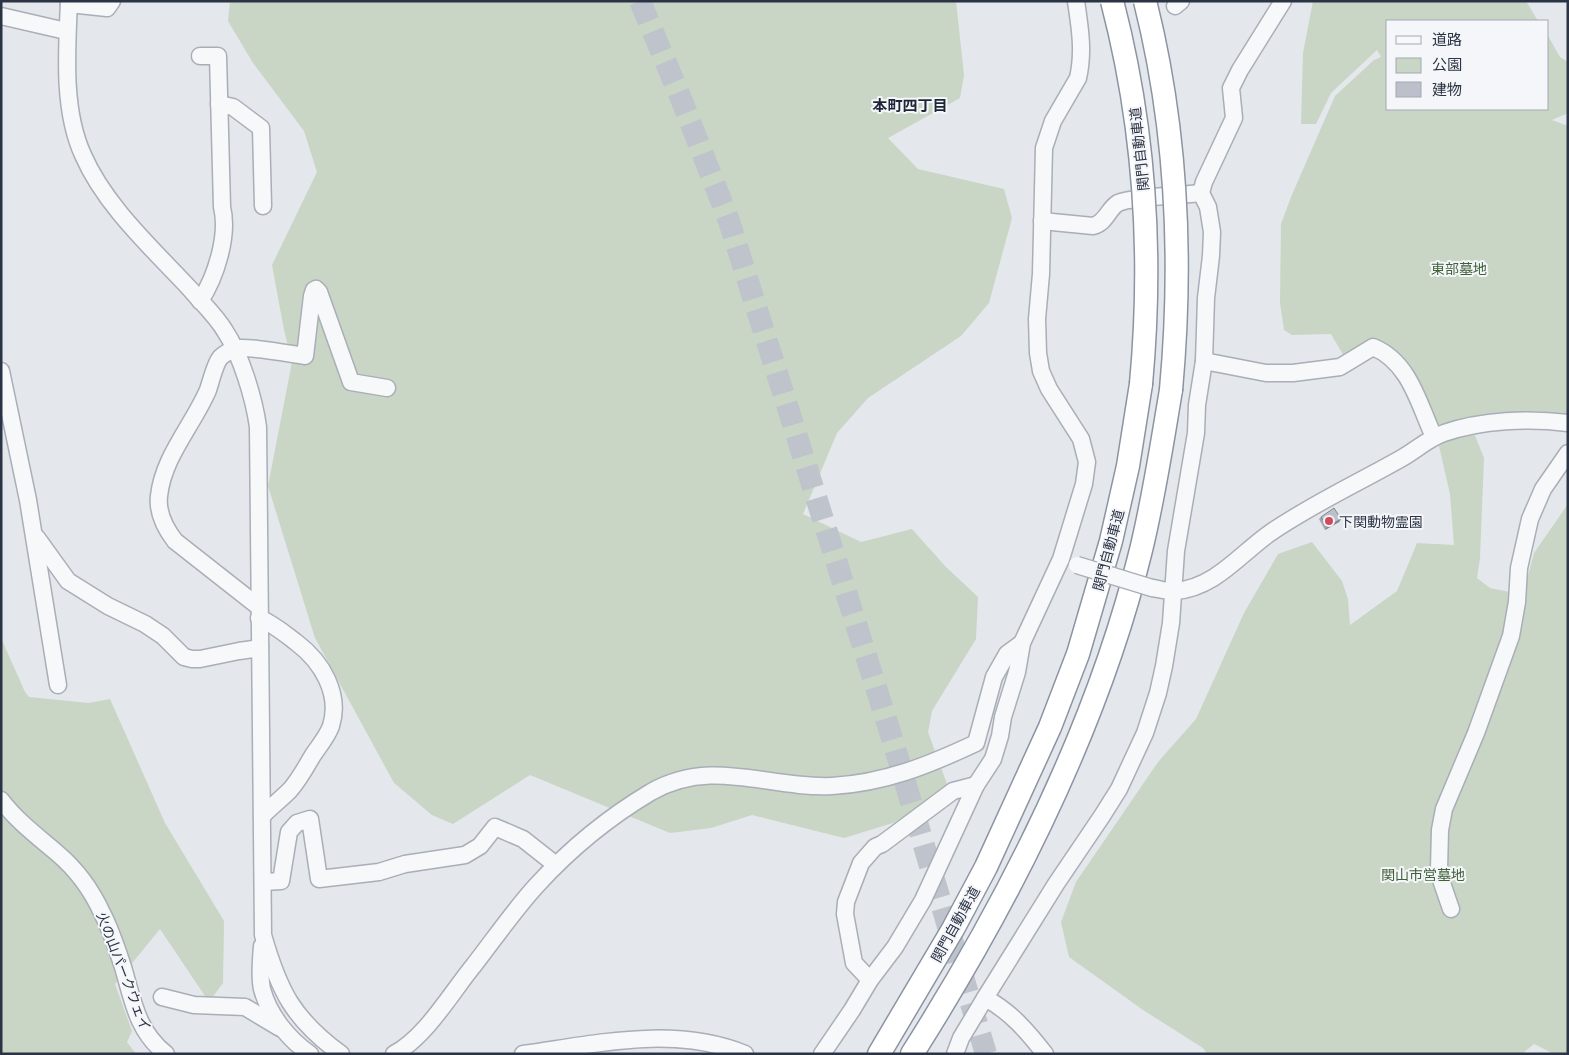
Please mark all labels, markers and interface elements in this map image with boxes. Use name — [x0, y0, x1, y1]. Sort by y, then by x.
legend — [1386, 20, 1549, 110]
text: 道路 — [1432, 29, 1462, 49]
text: 公園 — [1432, 54, 1462, 74]
text: 建物 — [1432, 79, 1462, 99]
district label: 本町四丁目 — [872, 95, 948, 115]
street label: 関門自動車道 — [1125, 106, 1153, 192]
park label: 東部墓地 — [1431, 259, 1487, 278]
street label: 関門自動車道 — [1088, 507, 1128, 593]
place label: 下関動物霊園 — [1339, 512, 1423, 531]
marker: 下関動物霊園 — [1323, 515, 1335, 527]
park label: 関山市営墓地 — [1381, 865, 1465, 884]
street label: 関門自動車道 — [926, 883, 984, 965]
street label: 火の山パークウェイ — [93, 909, 155, 1033]

